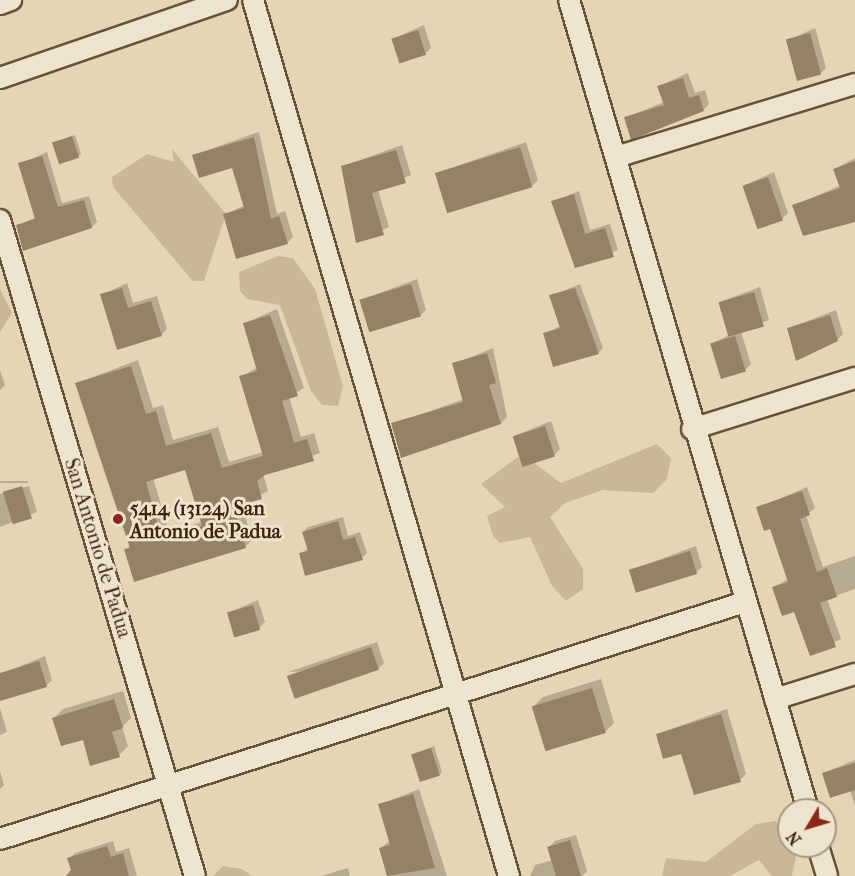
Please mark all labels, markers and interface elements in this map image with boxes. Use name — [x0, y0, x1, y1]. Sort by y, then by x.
street label: San Antonio de Padua — [59, 455, 137, 641]
place label: 5414 (13124) San Antonio de Padua — [130, 496, 281, 543]
marker: 5414 (13124) San Antonio de Padua — [111, 512, 125, 526]
north arrow — [777, 798, 837, 858]
text: N — [783, 828, 805, 849]

